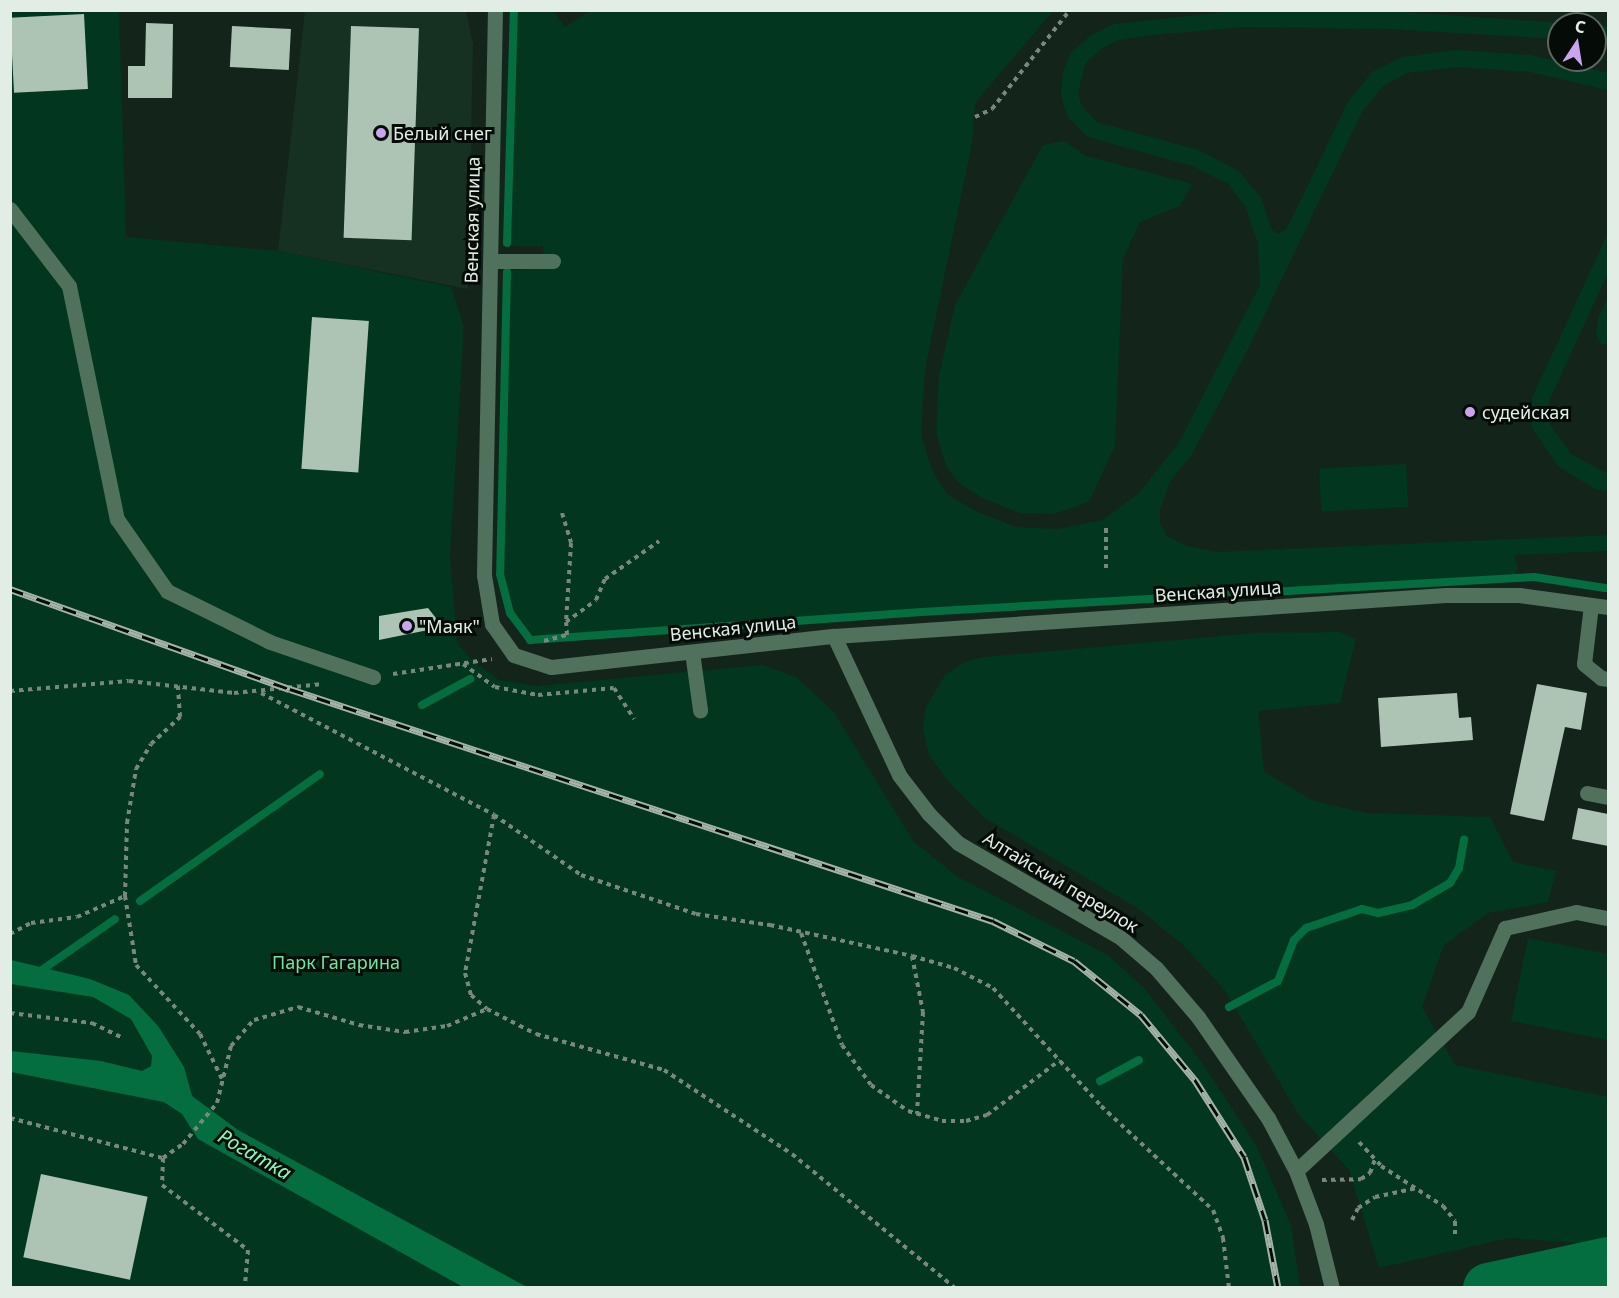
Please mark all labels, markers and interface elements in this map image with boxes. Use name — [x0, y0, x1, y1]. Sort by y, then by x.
north arrow — [1547, 12, 1607, 72]
text: С — [1573, 15, 1588, 38]
place label: Белый снег — [393, 122, 492, 144]
marker: Белый снег — [374, 126, 388, 140]
street label: Венская улица — [460, 156, 484, 284]
place label: судейская — [1482, 401, 1570, 423]
marker: судейская — [1463, 405, 1477, 419]
street label: Венская улица — [1154, 576, 1282, 606]
street label: Венская улица — [669, 611, 797, 645]
place label: "Маяк" — [419, 615, 480, 637]
marker: "Маяк" — [400, 619, 414, 633]
street label: Алтайский переулок — [979, 827, 1143, 937]
park label: Парк Гагарина — [272, 951, 400, 973]
water label: Рогатка — [214, 1124, 296, 1184]

